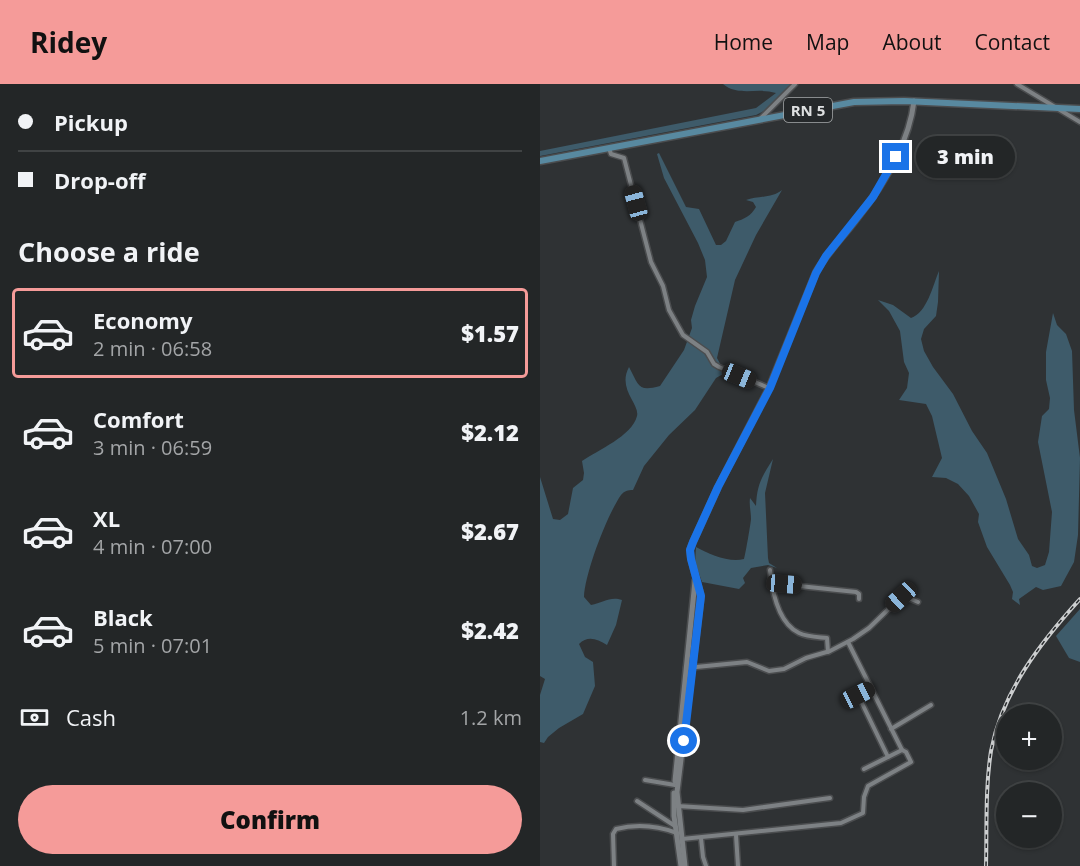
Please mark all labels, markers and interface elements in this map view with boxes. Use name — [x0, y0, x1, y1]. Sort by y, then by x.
text: Ridey — [30, 23, 107, 61]
text: Home — [714, 28, 773, 56]
text: Map — [806, 28, 849, 56]
text: About — [882, 28, 942, 56]
text: Contact — [975, 28, 1050, 56]
road number: RN 5 — [784, 98, 832, 122]
text: Pickup — [54, 107, 128, 137]
callout: 3 min — [917, 136, 1016, 178]
route end — [882, 143, 909, 170]
text: 3 min — [937, 143, 994, 170]
text: Drop-off — [54, 165, 146, 195]
car — [623, 183, 649, 223]
text: Choose a ride — [18, 233, 200, 270]
text: Economy — [93, 305, 192, 335]
icon: car — [21, 306, 75, 360]
text: $1.57 — [461, 318, 519, 348]
text: 2 min · 06:58 — [93, 335, 212, 362]
car — [719, 361, 759, 391]
text: Comfort — [93, 404, 184, 434]
icon: car — [21, 405, 75, 459]
text: $2.12 — [461, 417, 519, 447]
text: 3 min · 06:59 — [93, 434, 212, 461]
text: XL — [93, 503, 120, 533]
icon: car — [21, 504, 75, 558]
text: $2.67 — [461, 516, 519, 546]
text: 4 min · 07:00 — [93, 533, 212, 560]
car — [765, 573, 803, 595]
car — [882, 578, 920, 616]
text: Black — [93, 602, 153, 632]
icon: car — [21, 603, 75, 657]
text: $2.42 — [461, 615, 519, 645]
text: 5 min · 07:01 — [93, 632, 212, 659]
car — [838, 679, 878, 711]
icon: cash — [18, 701, 51, 734]
text: Cash — [66, 702, 116, 732]
text: 1.2 km — [460, 704, 522, 731]
map controls — [996, 704, 1062, 848]
button: + — [996, 704, 1062, 770]
route start — [670, 727, 697, 754]
button: − — [996, 782, 1062, 848]
button: Confirm — [18, 785, 522, 854]

